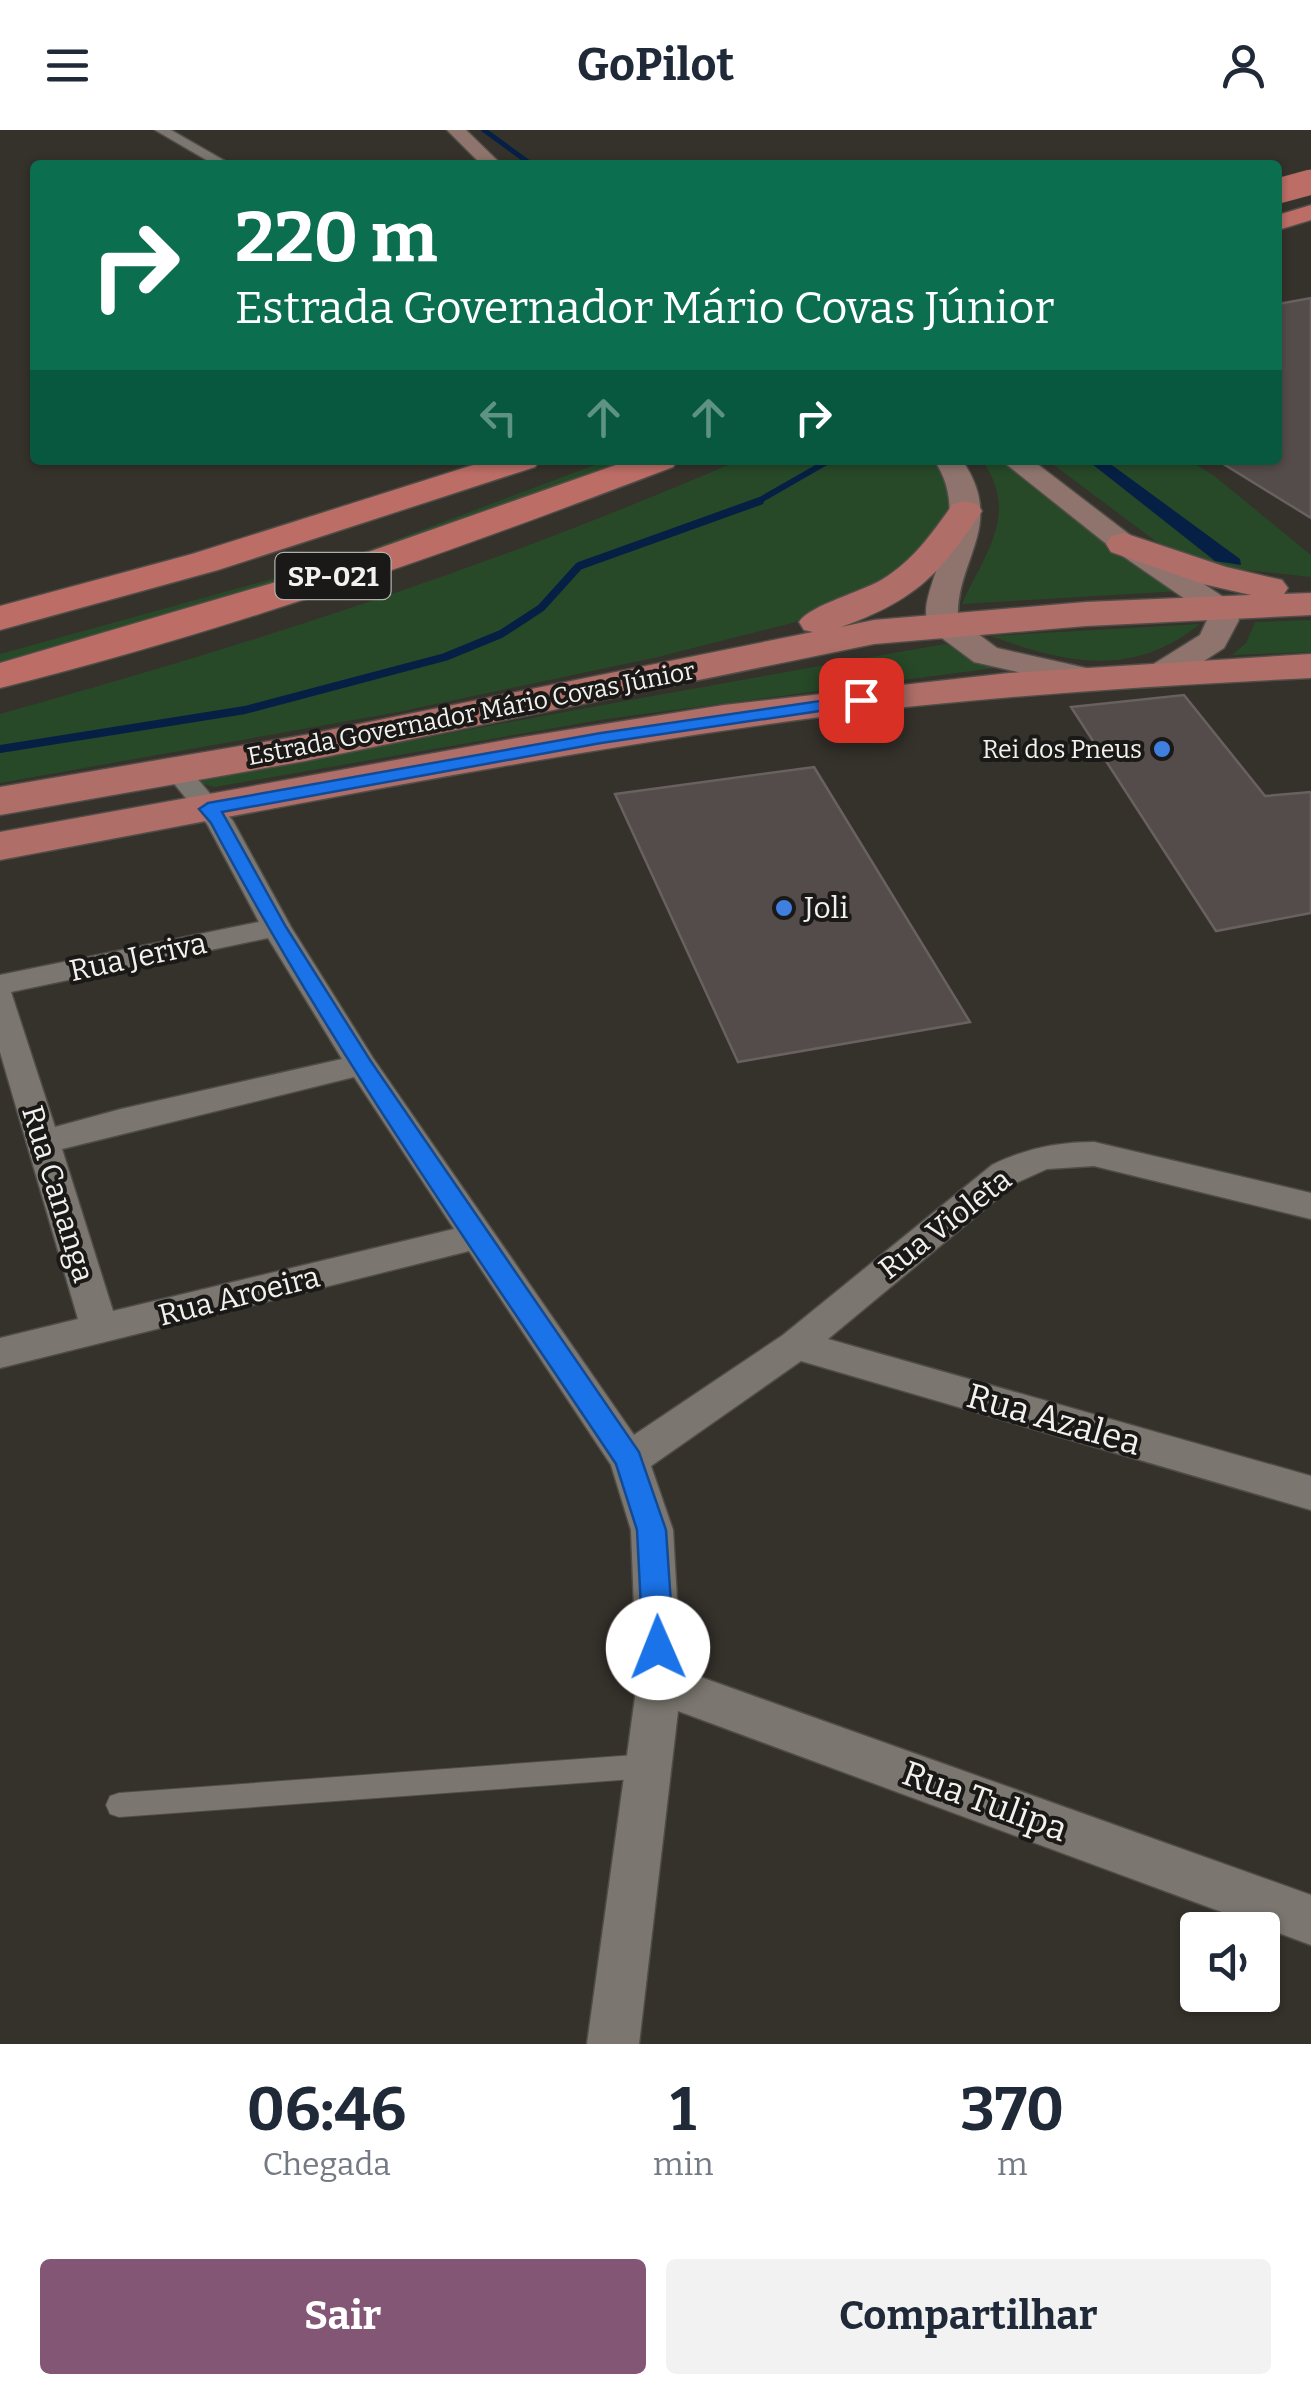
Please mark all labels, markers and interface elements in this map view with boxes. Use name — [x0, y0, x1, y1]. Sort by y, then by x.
icon: menu — [40, 38, 95, 93]
text: GoPilot — [577, 38, 734, 92]
icon: person — [1216, 38, 1271, 93]
text: 220 m — [235, 196, 438, 280]
icon: right — [70, 200, 200, 330]
text: Estrada Governador Mário Covas Júnior — [235, 281, 1054, 335]
icon: left — [471, 390, 526, 445]
icon: ahead — [576, 390, 631, 445]
icon: ahead — [681, 390, 736, 445]
icon: right — [786, 390, 841, 445]
road number: SP-021 — [276, 553, 390, 599]
street label: Estrada Governador Mário Covas Júnior — [245, 656, 697, 772]
pin — [819, 658, 904, 743]
icon: arrive — [834, 673, 889, 728]
place label: Rei dos Pneus — [982, 735, 1142, 765]
marker: Rei dos Pneus — [1151, 738, 1173, 760]
place label: Joli — [803, 890, 848, 926]
marker: Joli — [773, 897, 795, 919]
street label: Rua Jeriva — [66, 925, 210, 989]
street label: Rua Cananga — [14, 1101, 102, 1287]
street label: Rua Violeta — [872, 1161, 1018, 1287]
street label: Rua Aroeira — [155, 1259, 323, 1333]
street label: Rua Azalea — [962, 1374, 1146, 1464]
position arrow — [606, 1596, 710, 1700]
street label: Rua Tulipa — [897, 1752, 1073, 1850]
map controls — [1180, 1912, 1280, 2012]
button: sound — [1180, 1912, 1280, 2012]
text: 06:46 — [247, 2074, 406, 2146]
text: 1 — [670, 2074, 696, 2146]
text: 370 — [960, 2074, 1064, 2146]
text: Chegada — [262, 2145, 391, 2183]
text: min — [653, 2145, 713, 2183]
text: m — [997, 2145, 1027, 2183]
button: Sair — [40, 2259, 646, 2374]
button: Compartilhar — [666, 2259, 1271, 2374]

